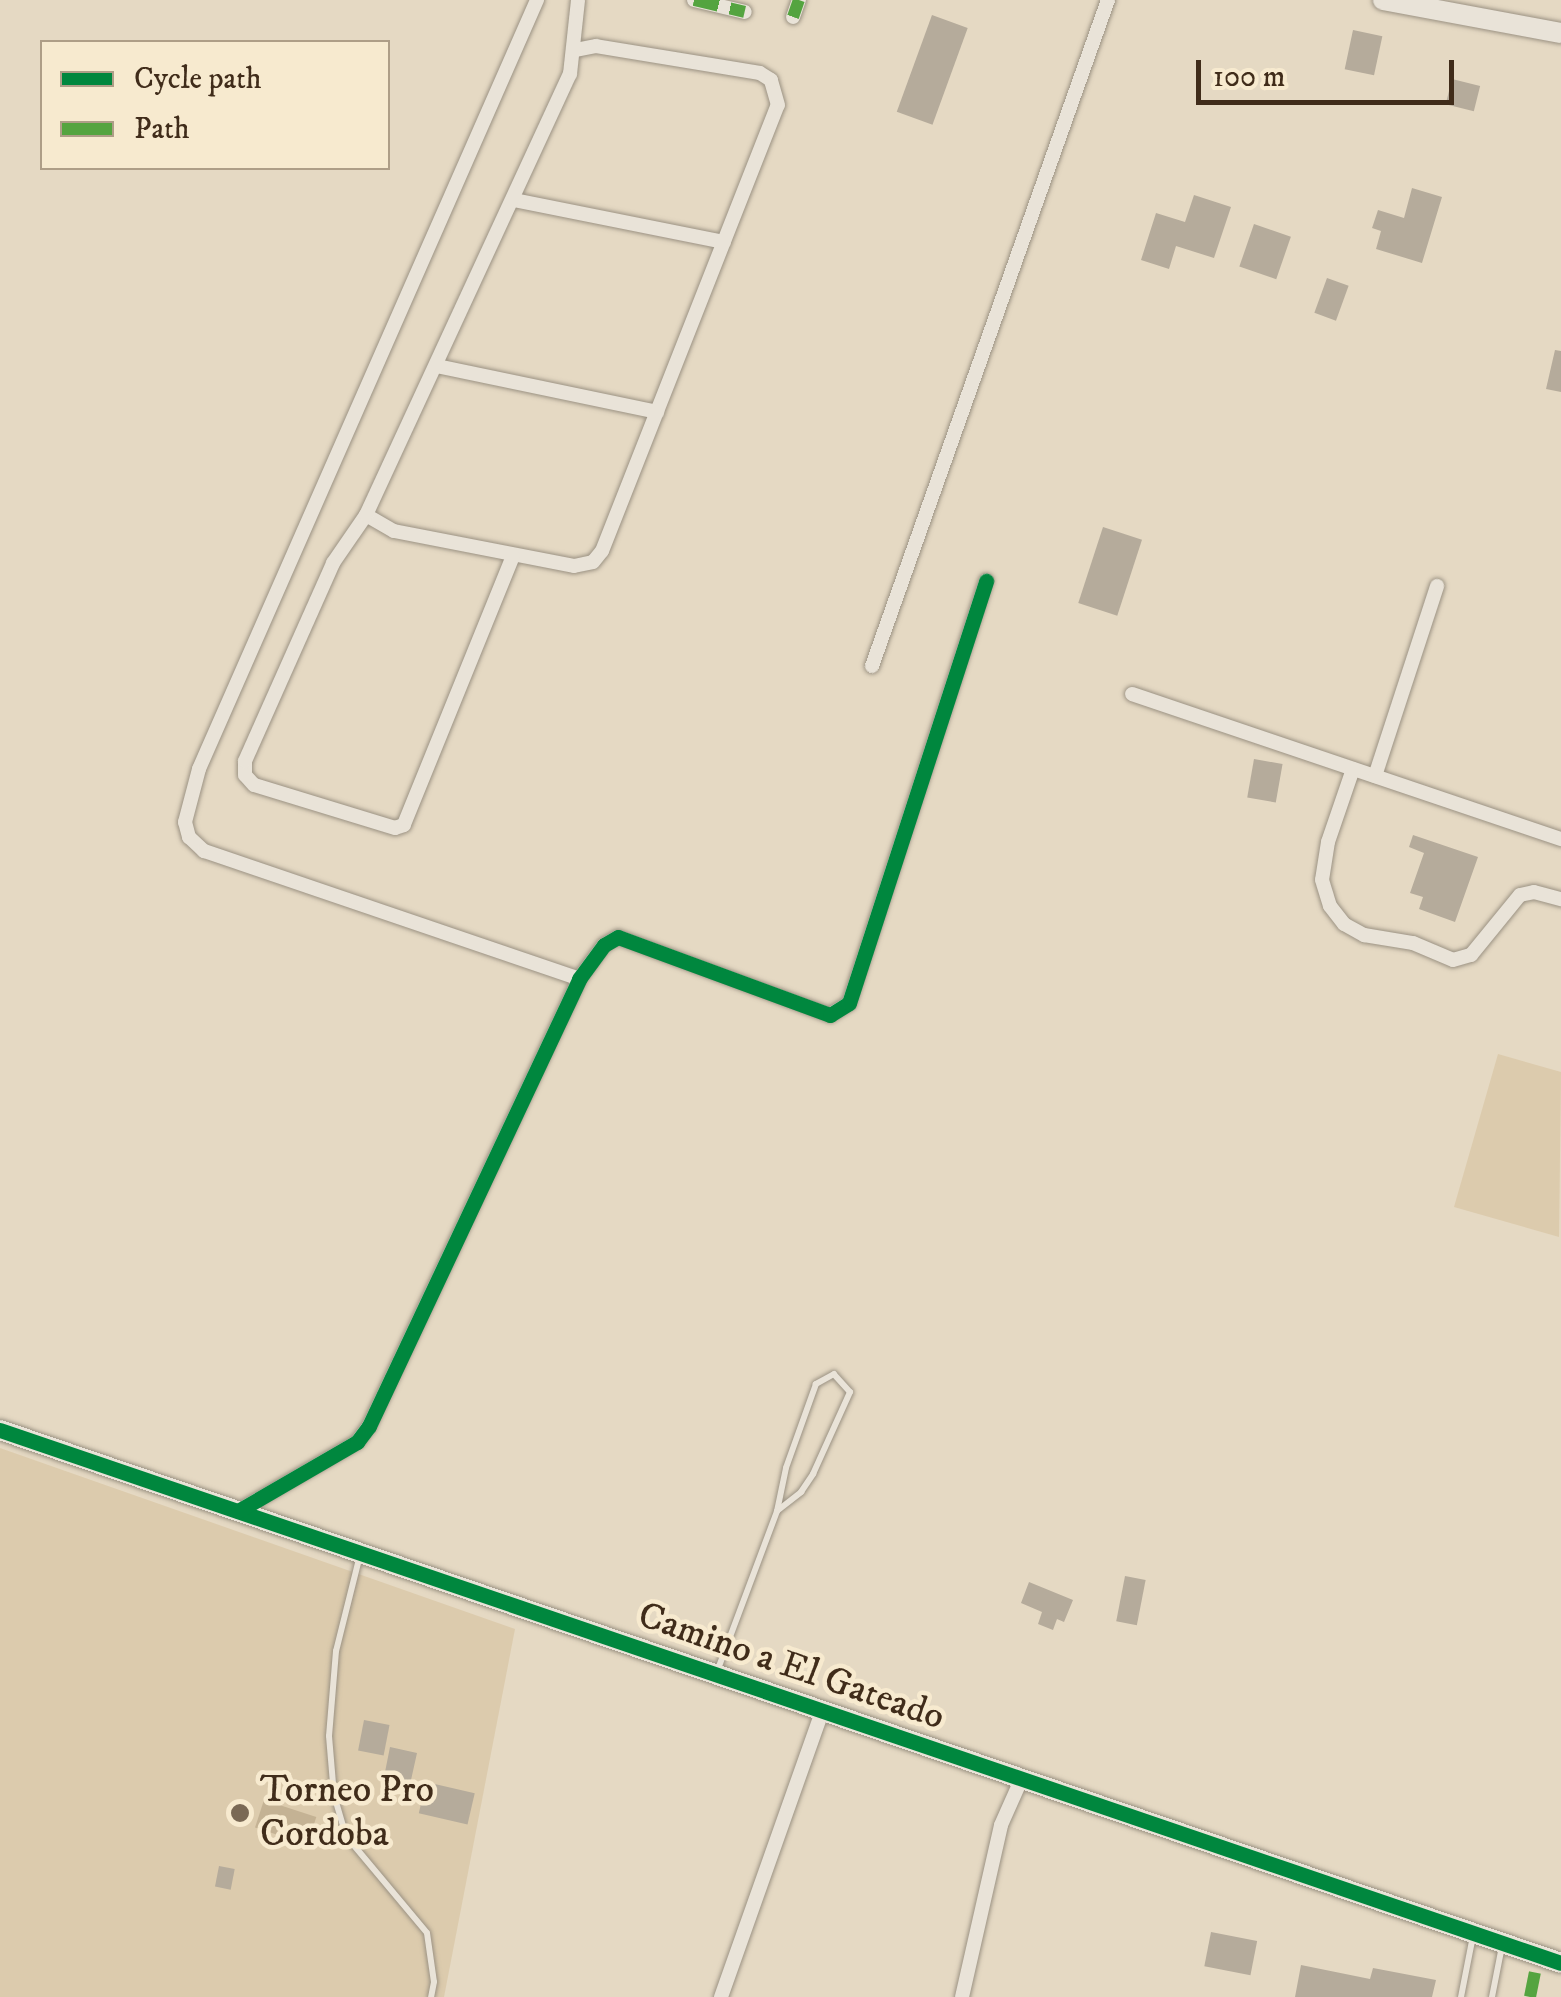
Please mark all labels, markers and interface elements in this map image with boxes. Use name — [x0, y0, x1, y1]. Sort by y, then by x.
legend — [40, 40, 390, 170]
scale bar — [1201, 40, 1458, 102]
text: 100 m — [1213, 59, 1285, 96]
text: Cycle path — [134, 61, 262, 98]
text: Path — [134, 111, 190, 148]
street label: Camino a El Gateado — [632, 1593, 950, 1741]
place label: Torneo Pro Cordoba — [260, 1768, 434, 1858]
marker: Torneo Pro Cordoba — [229, 1802, 251, 1824]

